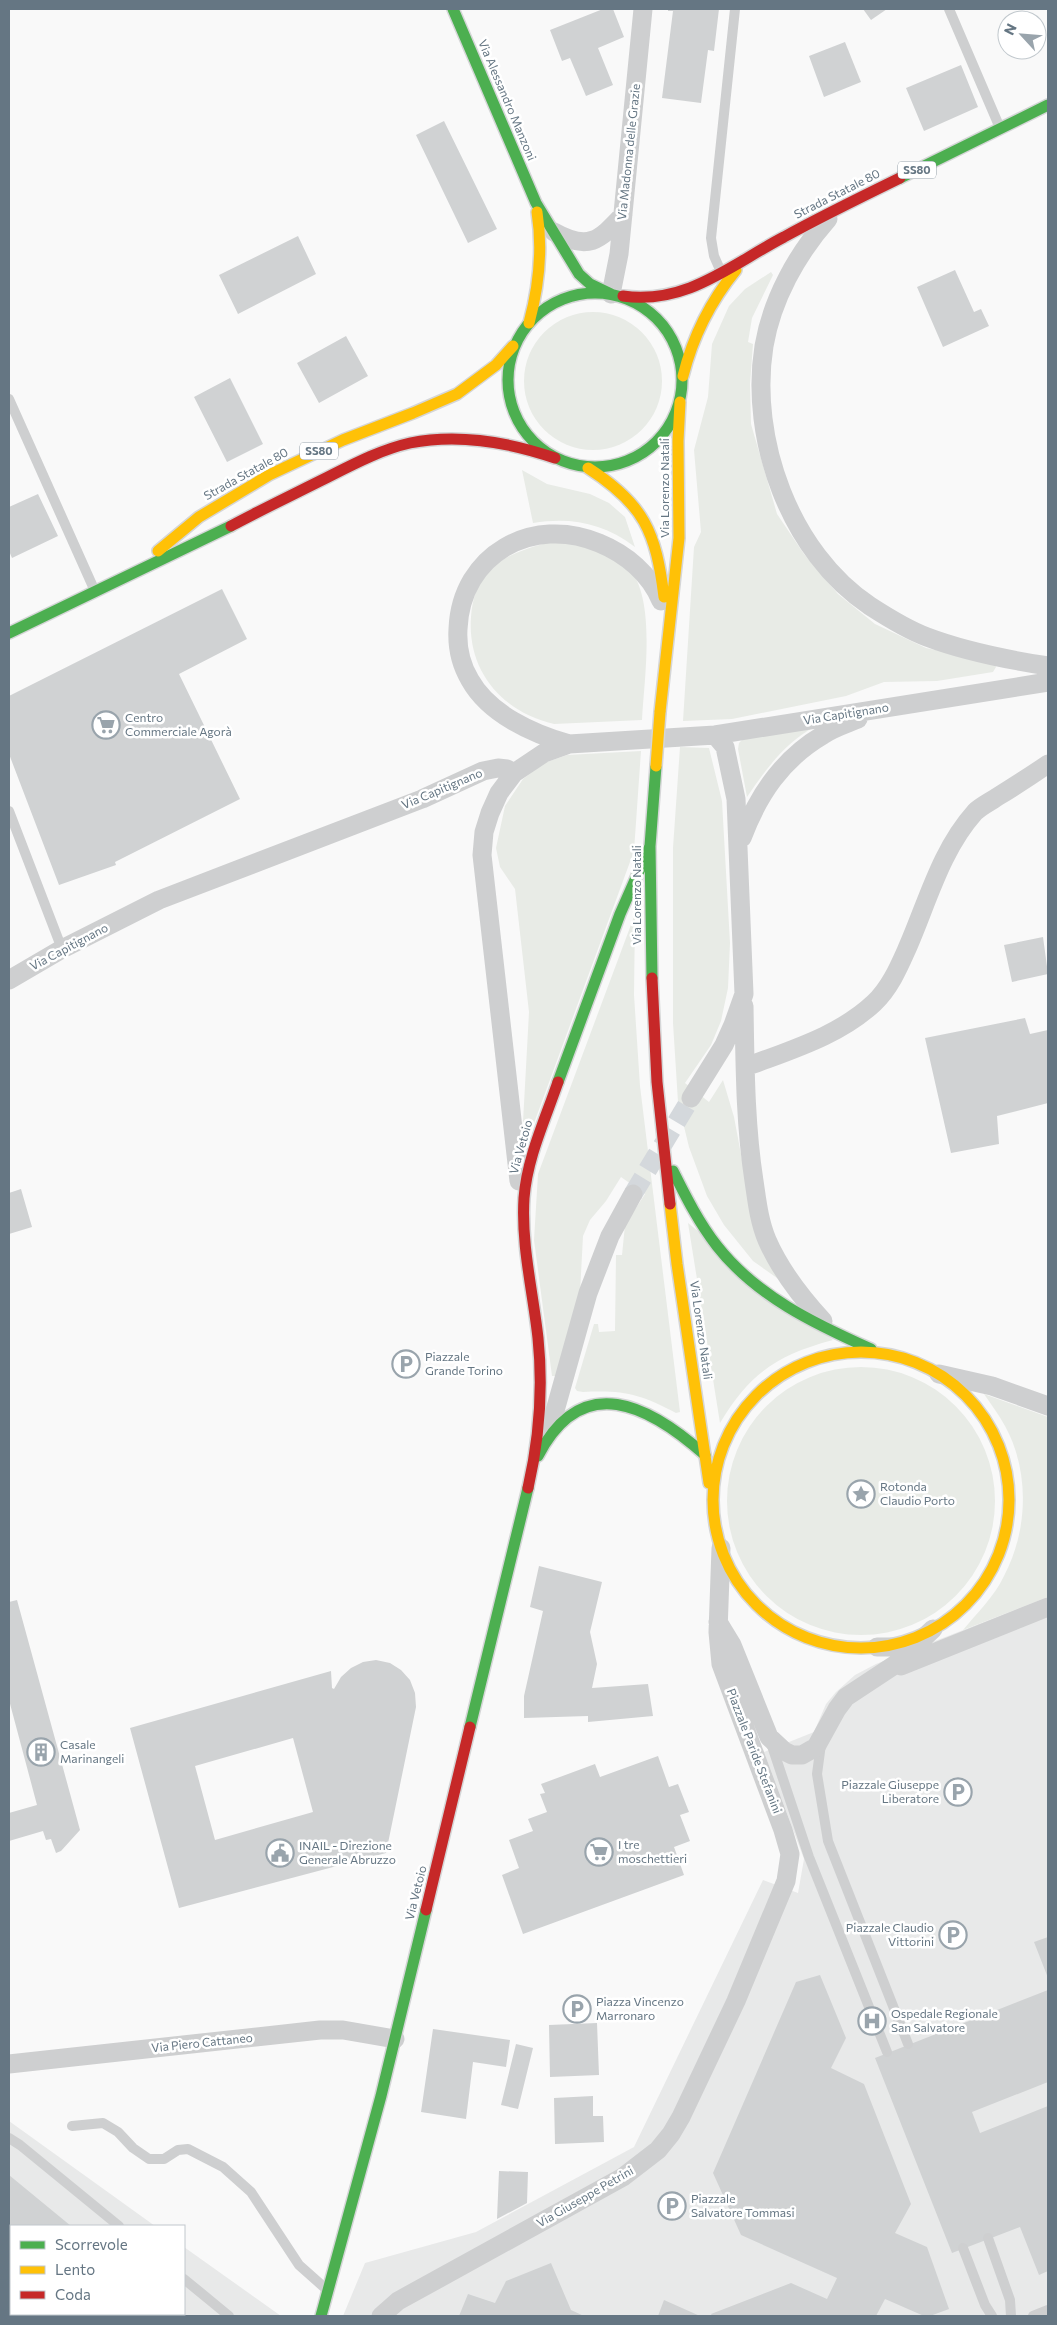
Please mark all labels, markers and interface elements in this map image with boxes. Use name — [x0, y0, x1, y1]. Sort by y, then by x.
north arrow — [997, 10, 1047, 60]
text: N — [1000, 21, 1020, 38]
street label: Via Alessandro Manzoni — [476, 37, 540, 162]
street label: Via Madonna delle Grazie — [614, 83, 642, 221]
road number: SS80 — [898, 162, 936, 178]
street label: Strada Statale 80 — [791, 165, 882, 221]
street label: Via Lorenzo Natali — [657, 438, 671, 538]
road number: SS80 — [300, 442, 338, 460]
street label: Strada Statale 80 — [201, 444, 290, 502]
street label: Via Capitignano — [802, 699, 890, 727]
supermarket icon: Centro Commerciale Agorà — [91, 710, 121, 740]
place label: Centro Commerciale Agorà — [125, 710, 232, 738]
street label: Via Capitignano — [399, 765, 484, 811]
street label: Via Lorenzo Natali — [629, 845, 643, 945]
street label: Via Capitignano — [27, 920, 110, 973]
street label: Via Vetoio — [506, 1118, 534, 1175]
street label: Via Lorenzo Natali — [688, 1279, 716, 1380]
parking icon: Piazzale Grande Torino — [391, 1349, 421, 1379]
place label: Piazzale Grande Torino — [425, 1349, 503, 1377]
place icon: Rotonda Claudio Porto — [846, 1479, 876, 1509]
place label: Rotonda Claudio Porto — [880, 1479, 955, 1507]
street label: Piazzale Paride Stefanini — [725, 1686, 785, 1815]
building icon: Casale Marinangeli — [26, 1737, 56, 1767]
place label: Casale Marinangeli — [60, 1737, 124, 1765]
place label: Piazzale Giuseppe Liberatore — [841, 1777, 939, 1805]
parking icon: Piazzale Giuseppe Liberatore — [943, 1777, 973, 1807]
supermarket icon: I tre moschettieri — [584, 1837, 614, 1867]
place label: I tre moschettieri — [618, 1837, 687, 1865]
public building icon: INAIL - Direzione Generale Abruzzo — [265, 1838, 295, 1868]
place label: INAIL - Direzione Generale Abruzzo — [299, 1838, 396, 1866]
street label: Via Vetoio — [401, 1864, 429, 1922]
place label: Piazzale Claudio Vittorini — [846, 1920, 934, 1948]
parking icon: Piazzale Claudio Vittorini — [938, 1920, 968, 1950]
parking icon: Piazza Vincenzo Marronaro — [562, 1994, 592, 2024]
place label: Piazza Vincenzo Marronaro — [596, 1994, 684, 2022]
hospital icon: Ospedale Regionale San Salvatore — [857, 2006, 887, 2036]
place label: Ospedale Regionale San Salvatore — [891, 2006, 998, 2034]
street label: Via Piero Cattaneo — [150, 2030, 253, 2054]
street label: Via Giuseppe Petrini — [534, 2163, 635, 2230]
parking icon: Piazzale Salvatore Tommasi — [657, 2191, 687, 2221]
place label: Piazzale Salvatore Tommasi — [691, 2191, 795, 2219]
legend — [10, 2225, 185, 2315]
text: Scorrevole — [55, 2235, 128, 2253]
text: Lento — [55, 2260, 95, 2278]
text: Coda — [55, 2285, 91, 2303]

